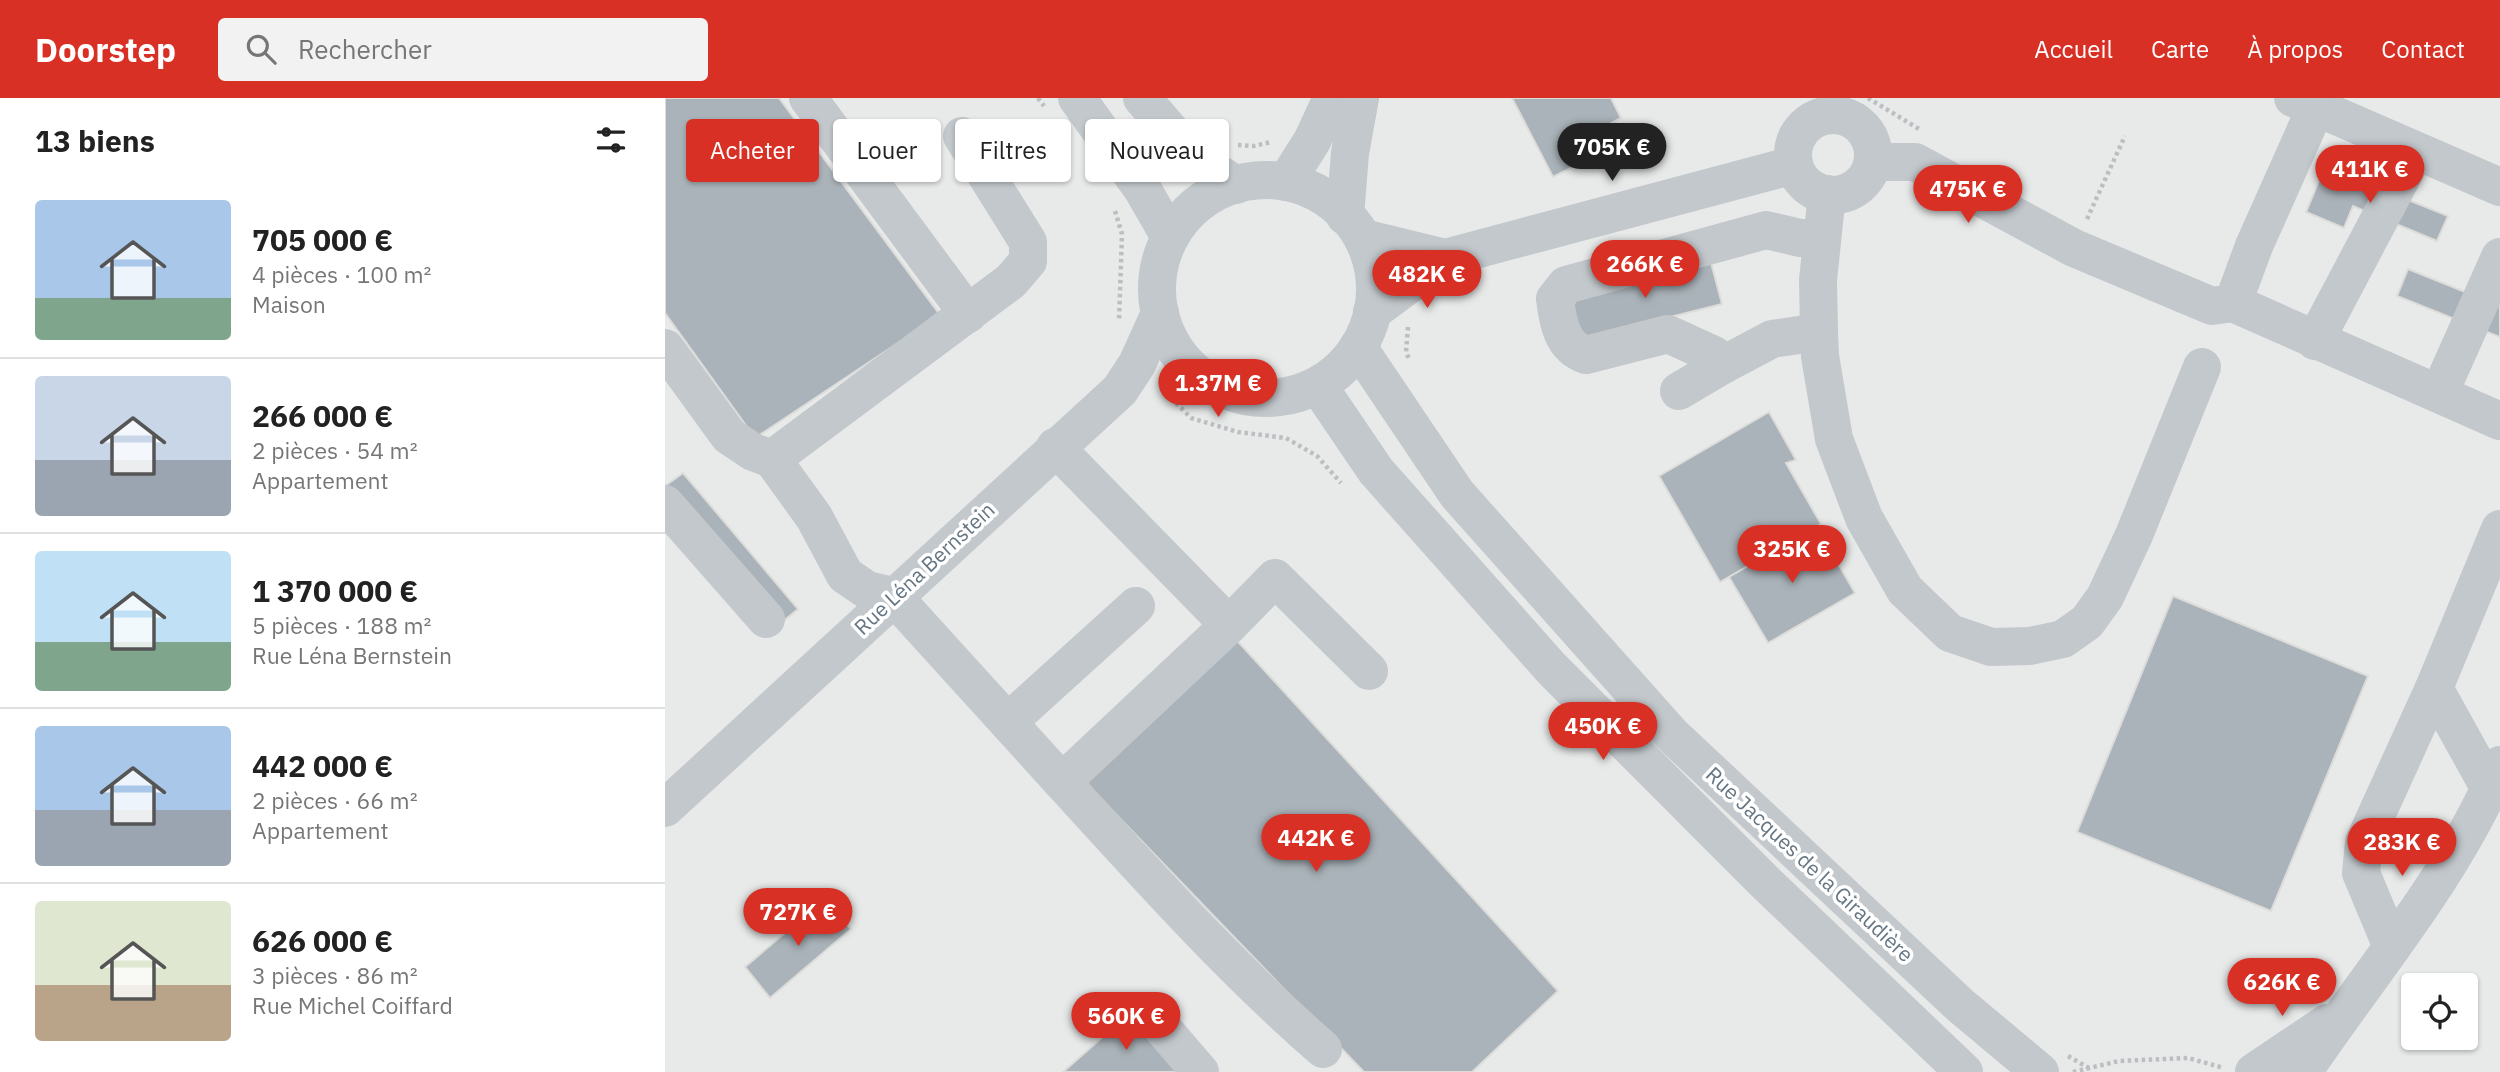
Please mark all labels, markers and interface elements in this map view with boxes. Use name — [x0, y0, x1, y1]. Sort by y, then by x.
search box — [218, 18, 708, 81]
text: Doorstep — [35, 28, 176, 71]
icon: search — [242, 30, 280, 68]
text: Rechercher — [298, 32, 432, 66]
text: Accueil — [2034, 33, 2113, 65]
text: Carte — [2151, 33, 2209, 65]
text: À propos — [2247, 33, 2343, 65]
text: Contact — [2381, 33, 2465, 65]
chip: Acheter — [686, 119, 819, 182]
chip: Louer — [833, 119, 941, 182]
chip: Filtres — [955, 119, 1071, 182]
chip: Nouveau — [1085, 119, 1229, 182]
text: 13 biens — [35, 121, 155, 160]
icon: filters — [592, 121, 630, 159]
pin: 705K € — [1555, 123, 1669, 183]
text: 705K € — [1573, 131, 1651, 161]
pin: 411K € — [2313, 146, 2427, 205]
text: 411K € — [2331, 153, 2409, 183]
pin: 475K € — [1911, 166, 2025, 225]
text: 475K € — [1929, 173, 2007, 203]
text: 705 000 € — [252, 220, 393, 259]
icon: home — [91, 228, 175, 312]
pin: 266K € — [1588, 240, 1702, 300]
text: 266K € — [1606, 248, 1684, 278]
pin: 482K € — [1370, 250, 1484, 310]
text: 482K € — [1388, 258, 1466, 288]
text: 4 pièces · 100 m² — [252, 259, 431, 289]
text: Maison — [252, 289, 326, 319]
pin: 1.37M € — [1153, 360, 1283, 419]
text: 1.37M € — [1174, 367, 1262, 397]
text: 266 000 € — [252, 396, 393, 435]
icon: home — [91, 404, 175, 488]
text: 2 pièces · 54 m² — [252, 435, 418, 465]
text: Appartement — [252, 465, 389, 495]
street label: Rue Léna Bernstein — [848, 495, 1000, 641]
pin: 325K € — [1735, 526, 1849, 585]
text: 325K € — [1753, 533, 1831, 563]
text: 1 370 000 € — [252, 571, 418, 610]
icon: home — [91, 579, 175, 663]
text: 5 pièces · 188 m² — [252, 610, 431, 640]
text: Rue Léna Bernstein — [252, 640, 452, 670]
pin: 450K € — [1546, 702, 1660, 762]
text: 450K € — [1564, 710, 1642, 740]
text: 442 000 € — [252, 746, 393, 785]
icon: home — [91, 754, 175, 838]
street label: Rue Jacques de la Giraudière — [1700, 760, 1920, 968]
text: 2 pièces · 66 m² — [252, 785, 418, 815]
pin: 442K € — [1259, 814, 1373, 874]
text: Appartement — [252, 815, 389, 845]
pin: 283K € — [2345, 818, 2459, 878]
text: 442K € — [1277, 822, 1355, 852]
text: 283K € — [2363, 826, 2441, 856]
pin: 727K € — [741, 888, 855, 948]
text: 727K € — [759, 896, 837, 926]
text: 626 000 € — [252, 921, 393, 960]
icon: home — [91, 929, 175, 1013]
pin: 626K € — [2225, 958, 2339, 1018]
text: 3 pièces · 86 m² — [252, 960, 418, 990]
text: 626K € — [2243, 966, 2321, 996]
map controls — [2401, 973, 2478, 1050]
button: locate — [2401, 973, 2478, 1050]
text: Rue Michel Coiffard — [252, 990, 453, 1020]
pin: 560K € — [1069, 992, 1183, 1052]
text: 560K € — [1087, 1000, 1165, 1030]

